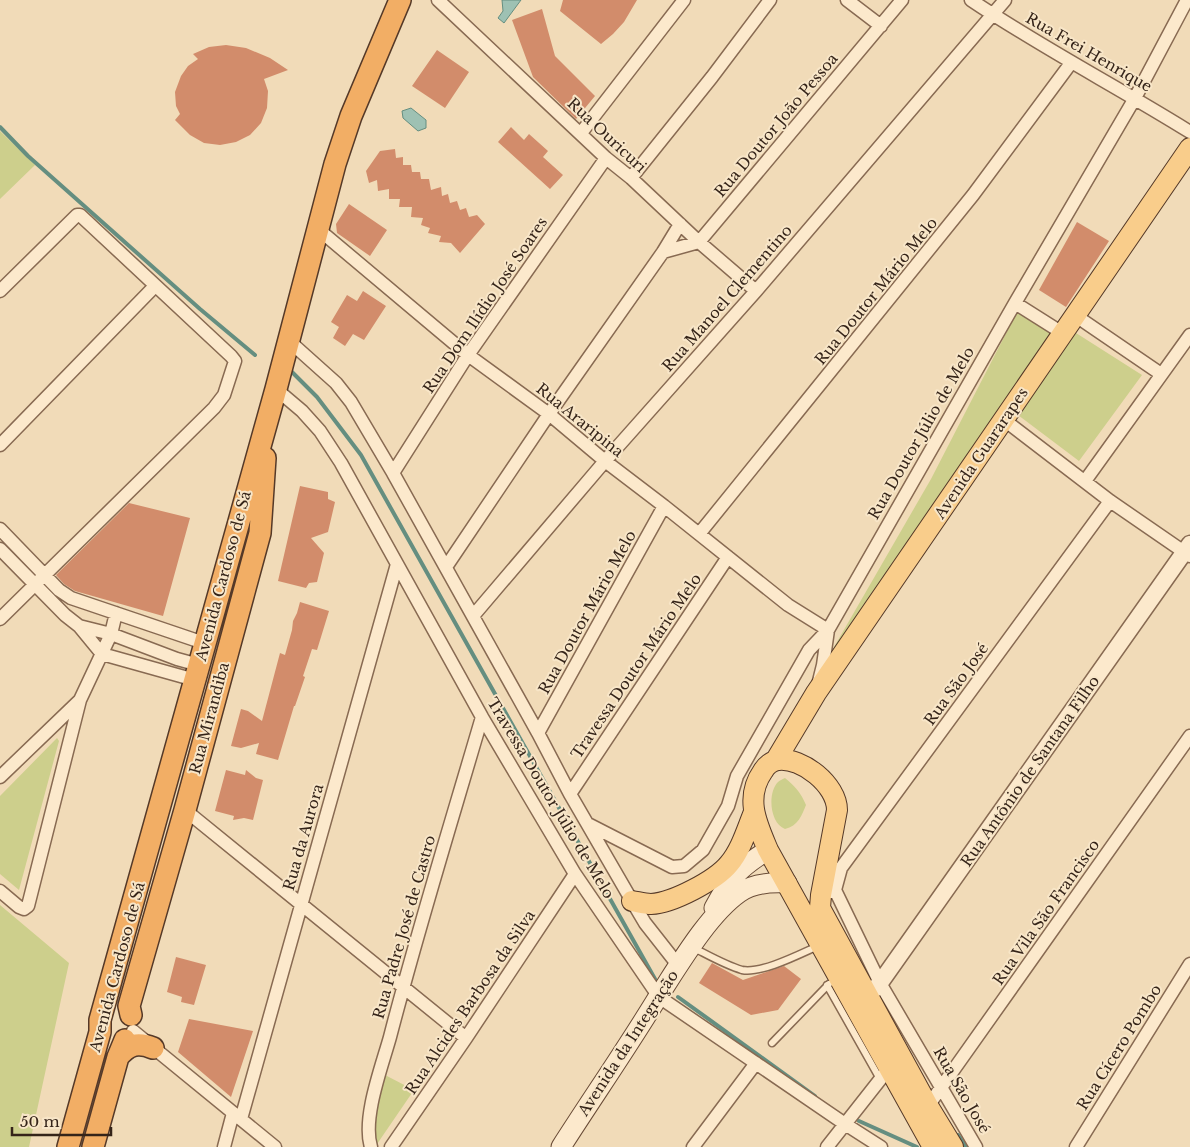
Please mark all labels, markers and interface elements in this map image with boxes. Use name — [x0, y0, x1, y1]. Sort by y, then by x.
street label: Rua Frei Henrique — [1023, 8, 1155, 96]
street label: Rua Doutor João Pessoa — [710, 49, 842, 201]
street label: Rua Ouricuri — [564, 94, 650, 176]
street label: Rua Dom Ilídio José Soares — [419, 213, 551, 397]
street label: Rua Doutor Mário Melo — [811, 213, 941, 369]
street label: Rua Manoel Clementino — [658, 221, 796, 375]
street label: Rua Doutor Júlio de Melo — [864, 343, 978, 523]
street label: Rua Araripina — [532, 379, 628, 461]
street label: Avenida Guararapes — [929, 384, 1032, 523]
street label: Avenida Cardoso de Sá — [191, 488, 255, 664]
street label: Rua Doutor Mário Melo — [534, 527, 640, 697]
street label: Travessa Doutor Mário Melo — [567, 570, 705, 762]
street label: Rua São José — [920, 639, 992, 729]
street label: Rua Mirandiba — [185, 659, 233, 776]
street label: Rua Antônio de Santana Filho — [957, 672, 1104, 870]
street label: Travessa Doutor Júlio de Melo — [483, 694, 619, 902]
street label: Rua da Aurora — [279, 781, 327, 892]
street label: Rua Padre José de Castro — [369, 833, 439, 1021]
street label: Rua Vila São Francisco — [988, 835, 1104, 988]
street label: Avenida Cardoso de Sá — [85, 879, 149, 1055]
street label: Rua Alcides Barbosa da Silva — [401, 906, 539, 1098]
street label: Avenida da Integração — [573, 966, 682, 1120]
street label: Rua Cícero Pombo — [1073, 981, 1165, 1113]
street label: Rua São José — [929, 1043, 995, 1137]
scale bar — [12, 1104, 111, 1136]
text: 50 m — [20, 1112, 60, 1131]

